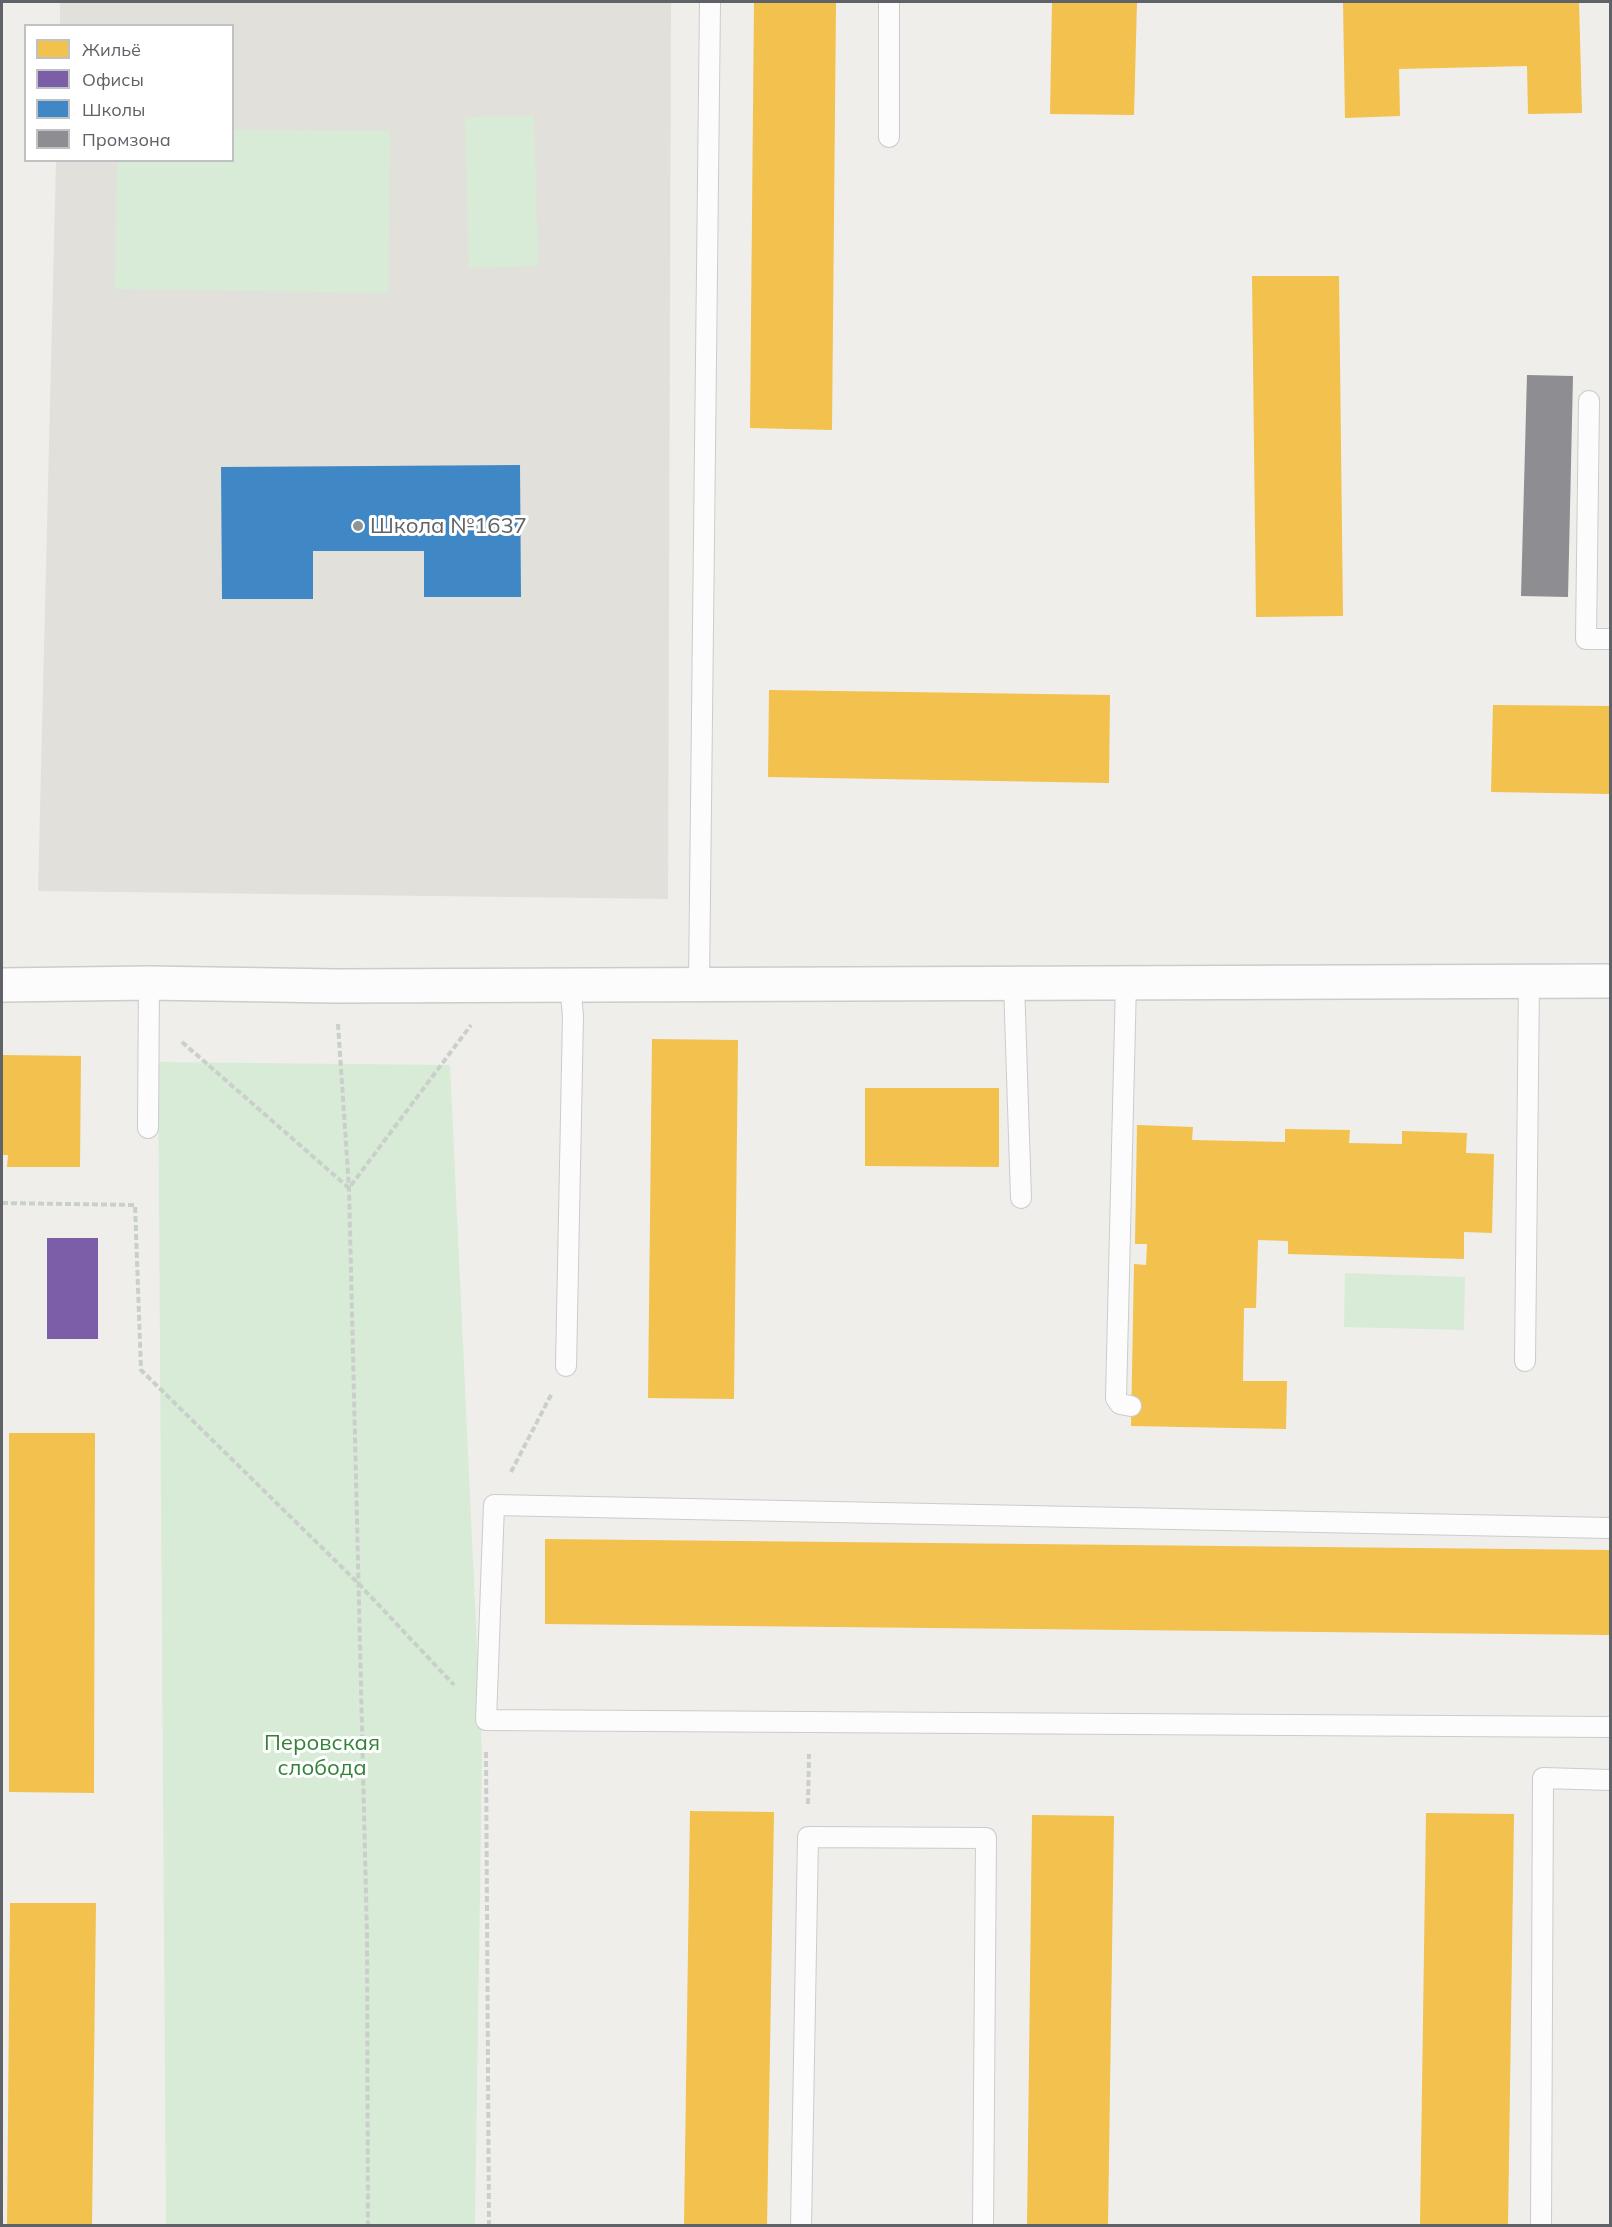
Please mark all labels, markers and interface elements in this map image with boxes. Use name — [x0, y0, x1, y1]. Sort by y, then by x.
legend — [24, 24, 234, 162]
text: Жильё — [82, 38, 141, 61]
text: Офисы — [82, 68, 144, 91]
text: Школы — [82, 98, 145, 121]
text: Промзона — [82, 128, 171, 151]
place label: Школа №1637 — [370, 513, 527, 539]
marker: Школа №1637 — [351, 519, 365, 533]
park label: Перовская слобода — [264, 1730, 380, 1782]

